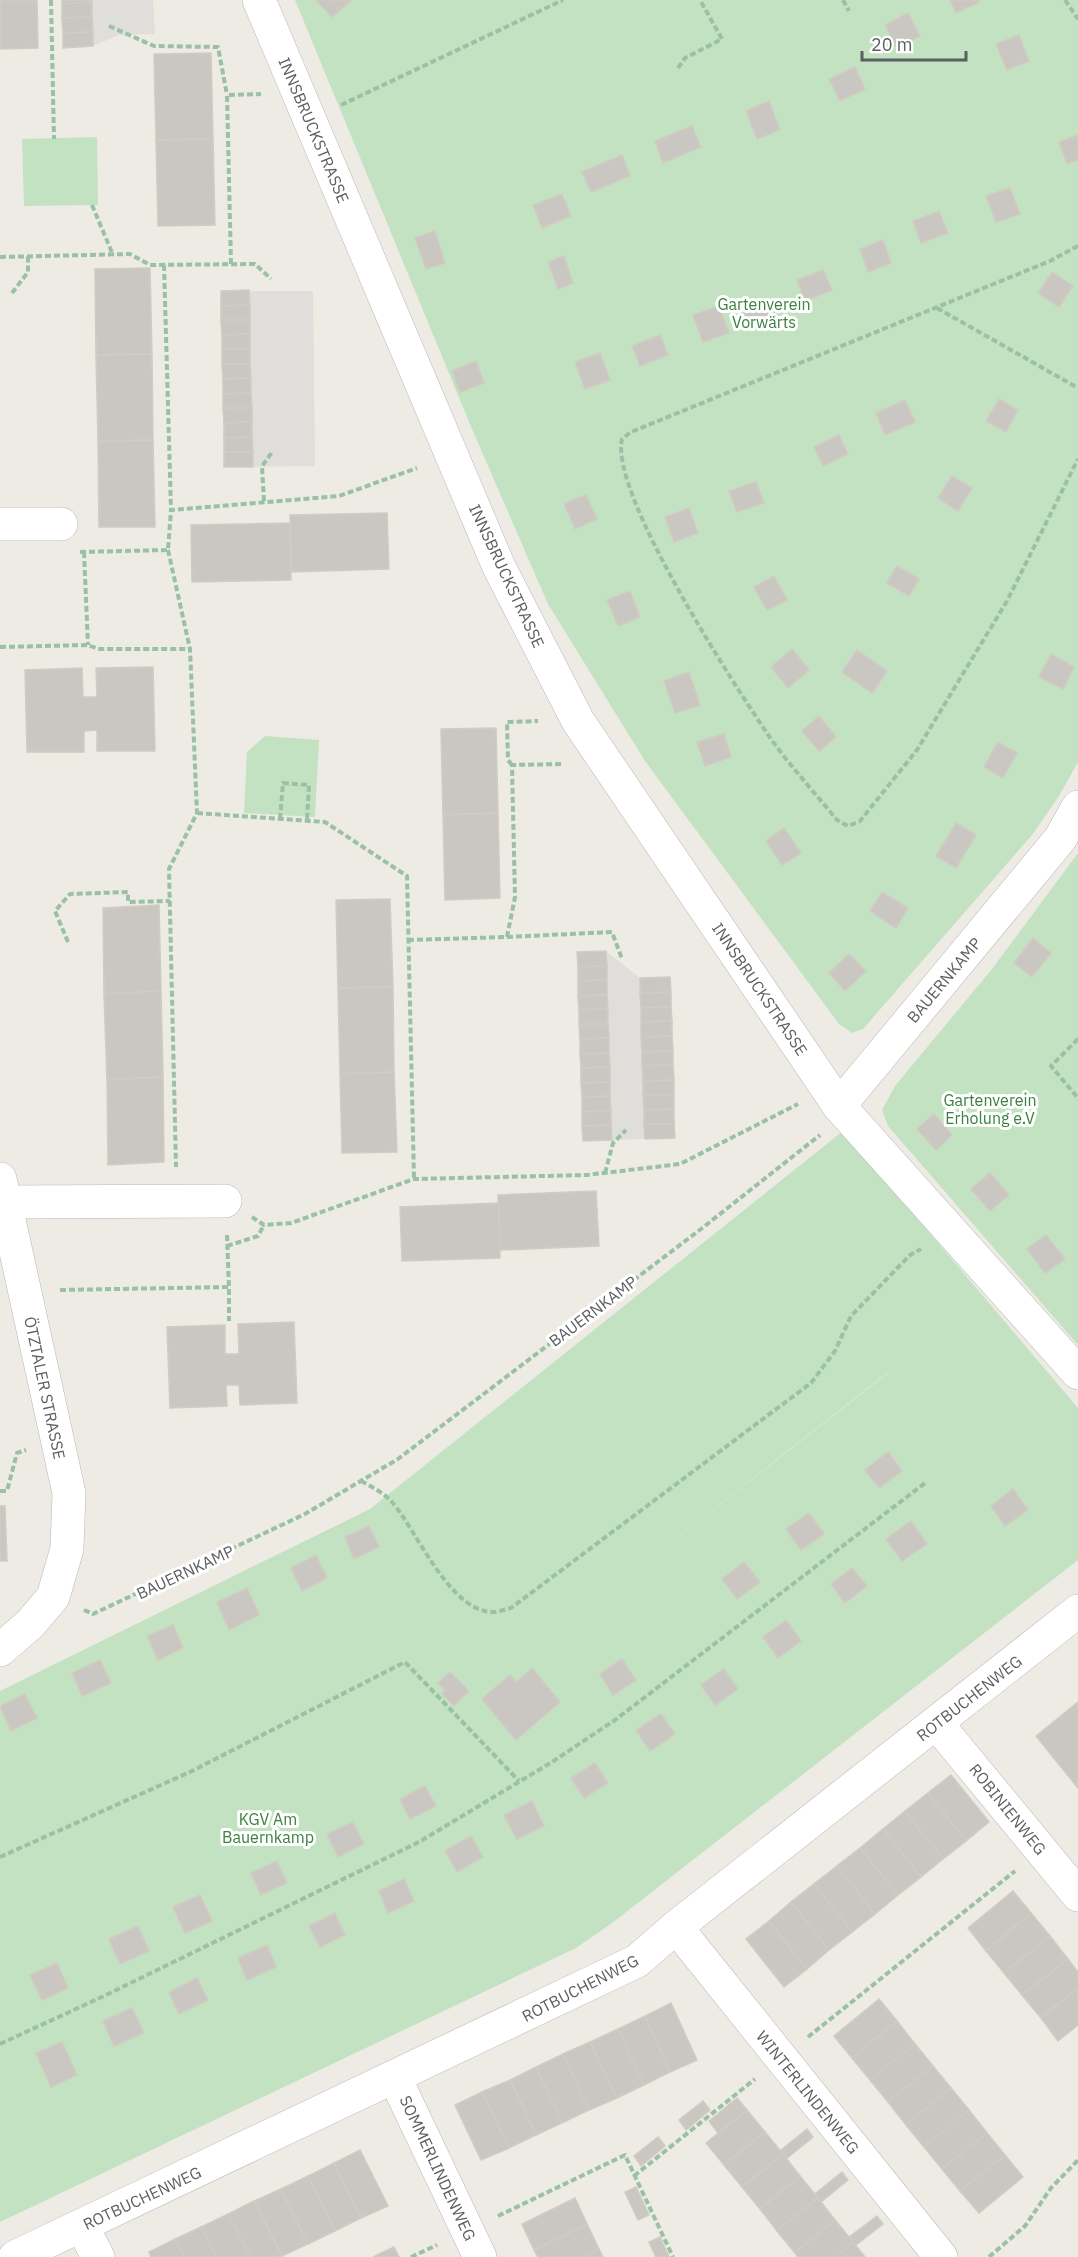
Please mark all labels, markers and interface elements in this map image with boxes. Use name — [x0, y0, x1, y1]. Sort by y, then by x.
scale bar — [862, 24, 966, 62]
text: 20 m — [871, 33, 913, 56]
street label: INNSBRUCKSTRASSE — [274, 54, 354, 206]
park label: Gartenverein Vorwärts — [717, 294, 811, 332]
street label: INNSBRUCKSTRASSE — [465, 501, 549, 651]
street label: INNSBRUCKSTRASSE — [708, 919, 812, 1059]
street label: BAUERNKAMP — [903, 933, 986, 1027]
park label: Gartenverein Erholung e.V — [943, 1090, 1037, 1128]
street label: BAUERNKAMP — [545, 1271, 641, 1351]
street label: ÖTZTALER STRASSE — [20, 1315, 70, 1461]
street label: BAUERNKAMP — [133, 1541, 237, 1603]
street label: ROTBUCHENWEG — [912, 1651, 1026, 1745]
street label: ROBINIENWEG — [965, 1759, 1051, 1859]
park label: KGV Am Bauernkamp — [222, 1809, 314, 1847]
street label: ROTBUCHENWEG — [518, 1950, 642, 2026]
street label: WINTERLINDENWEG — [752, 2026, 864, 2158]
street label: SOMMERLINDENWEG — [396, 2092, 480, 2244]
street label: ROTBUCHENWEG — [80, 2162, 204, 2234]

